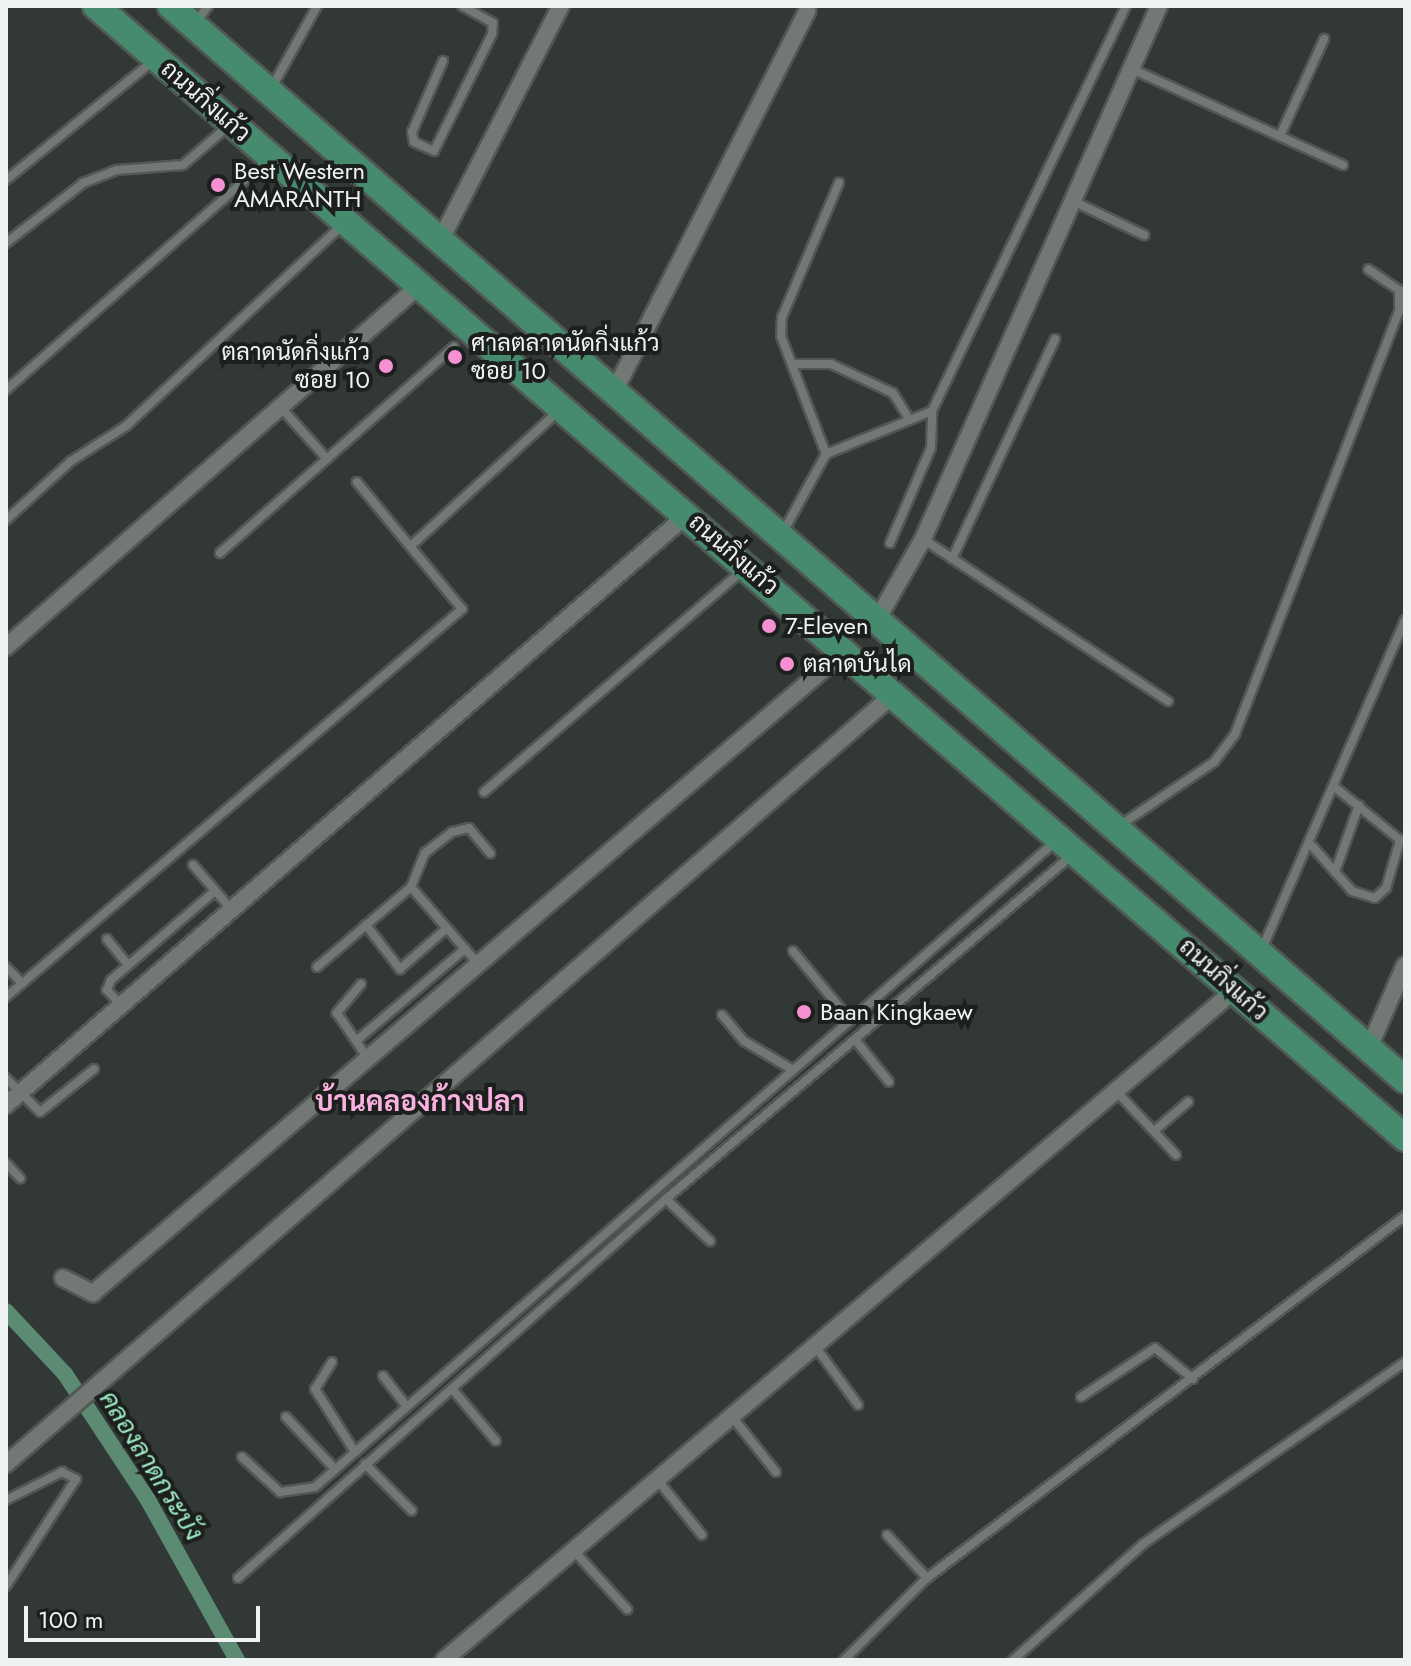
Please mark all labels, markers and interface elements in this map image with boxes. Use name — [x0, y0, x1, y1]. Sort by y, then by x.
street label: ถนนกิ่งแก้ว — [155, 54, 257, 148]
place label: Best Western AMARANTH — [234, 157, 365, 213]
marker: Best Western AMARANTH — [209, 176, 227, 194]
place label: ศาลตลาดนัดกิ่งแก้ว ซอย 10 — [471, 329, 660, 385]
place label: ตลาดนัดกิ่งแก้ว ซอย 10 — [221, 338, 370, 394]
marker: ศาลตลาดนัดกิ่งแก้ว ซอย 10 — [446, 348, 464, 366]
marker: ตลาดนัดกิ่งแก้ว ซอย 10 — [377, 357, 395, 375]
street label: ถนนกิ่งแก้ว — [683, 507, 785, 601]
place label: 7-Eleven — [785, 612, 869, 640]
marker: 7-Eleven — [760, 617, 778, 635]
place label: ตลาดบันได — [803, 650, 912, 678]
marker: ตลาดบันได — [778, 655, 796, 673]
street label: ถนนกิ่งแก้ว — [1174, 932, 1274, 1026]
place label: Baan Kingkaew — [820, 998, 973, 1026]
marker: Baan Kingkaew — [795, 1003, 813, 1021]
district label: บ้านคลองก้างปลา — [315, 1085, 525, 1119]
water label: คลองลาดกระบัง — [92, 1385, 210, 1547]
scale bar — [28, 1590, 264, 1640]
text: 100 m — [38, 1602, 104, 1637]

